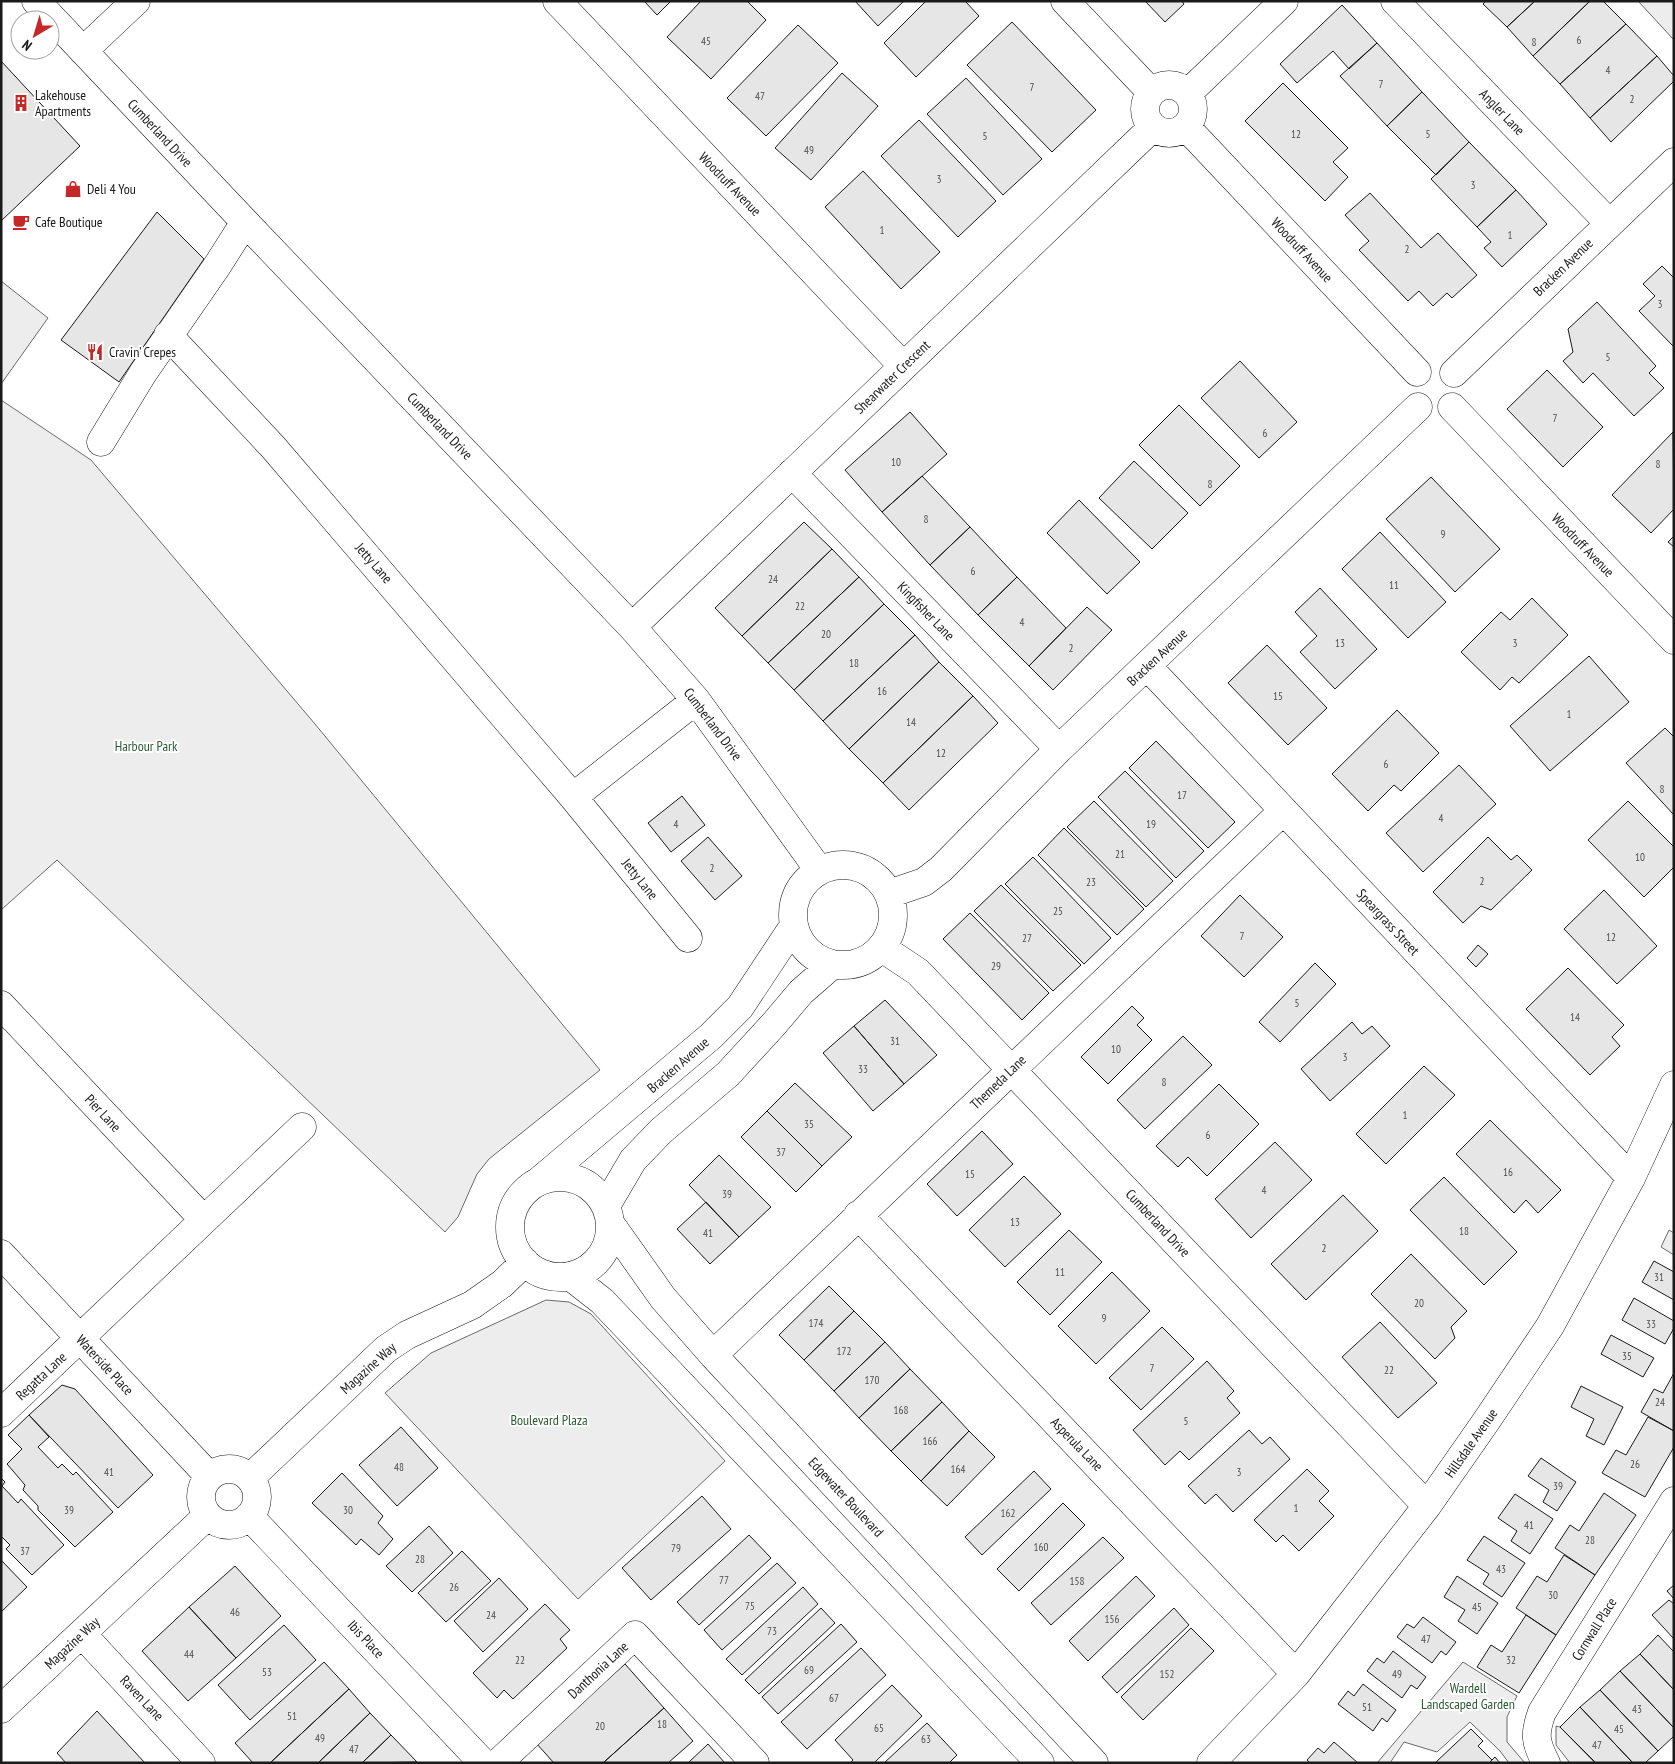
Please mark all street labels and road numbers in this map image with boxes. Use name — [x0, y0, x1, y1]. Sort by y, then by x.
street label: Angler Lane — [1475, 85, 1529, 139]
street label: Cumberland Drive — [124, 95, 196, 171]
street label: Woodruff Avenue — [695, 148, 765, 220]
street label: Woodruff Avenue — [1267, 214, 1337, 286]
street label: Bracken Avenue — [1529, 234, 1597, 300]
street label: Shearwater Crescent — [850, 336, 934, 418]
street label: Cumberland Drive — [403, 389, 477, 464]
street label: Woodruff Avenue — [1548, 509, 1618, 581]
street label: Jetty Lane — [351, 538, 397, 587]
street label: Kingfisher Lane — [894, 578, 959, 644]
street label: Bracken Avenue — [1123, 624, 1191, 690]
street label: Cumberland Drive — [680, 684, 746, 764]
street label: Jetty Lane — [617, 854, 662, 903]
street label: Speargrass Street — [1353, 885, 1423, 959]
street label: Bracken Avenue — [643, 1033, 713, 1097]
street label: Themeda Lane — [966, 1051, 1030, 1113]
street label: Pier Lane — [81, 1090, 125, 1136]
street label: Cumberland Drive — [1122, 1185, 1194, 1261]
street label: Waterside Place — [72, 1331, 138, 1399]
street label: Magazine Way — [336, 1338, 400, 1398]
street label: Regatta Lane — [12, 1348, 70, 1404]
street label: Hillsdale Avenue — [1441, 1405, 1502, 1481]
street label: Asperula Lane — [1047, 1413, 1107, 1475]
street label: Edgewater Boulevard — [804, 1453, 888, 1541]
street label: Cornwall Place — [1568, 1594, 1621, 1664]
street label: Magazine Way — [41, 1612, 104, 1673]
street label: Ibis Place — [344, 1616, 388, 1662]
street label: Danthonia Lane — [564, 1637, 632, 1703]
street label: Raven Lane — [116, 1671, 168, 1725]

